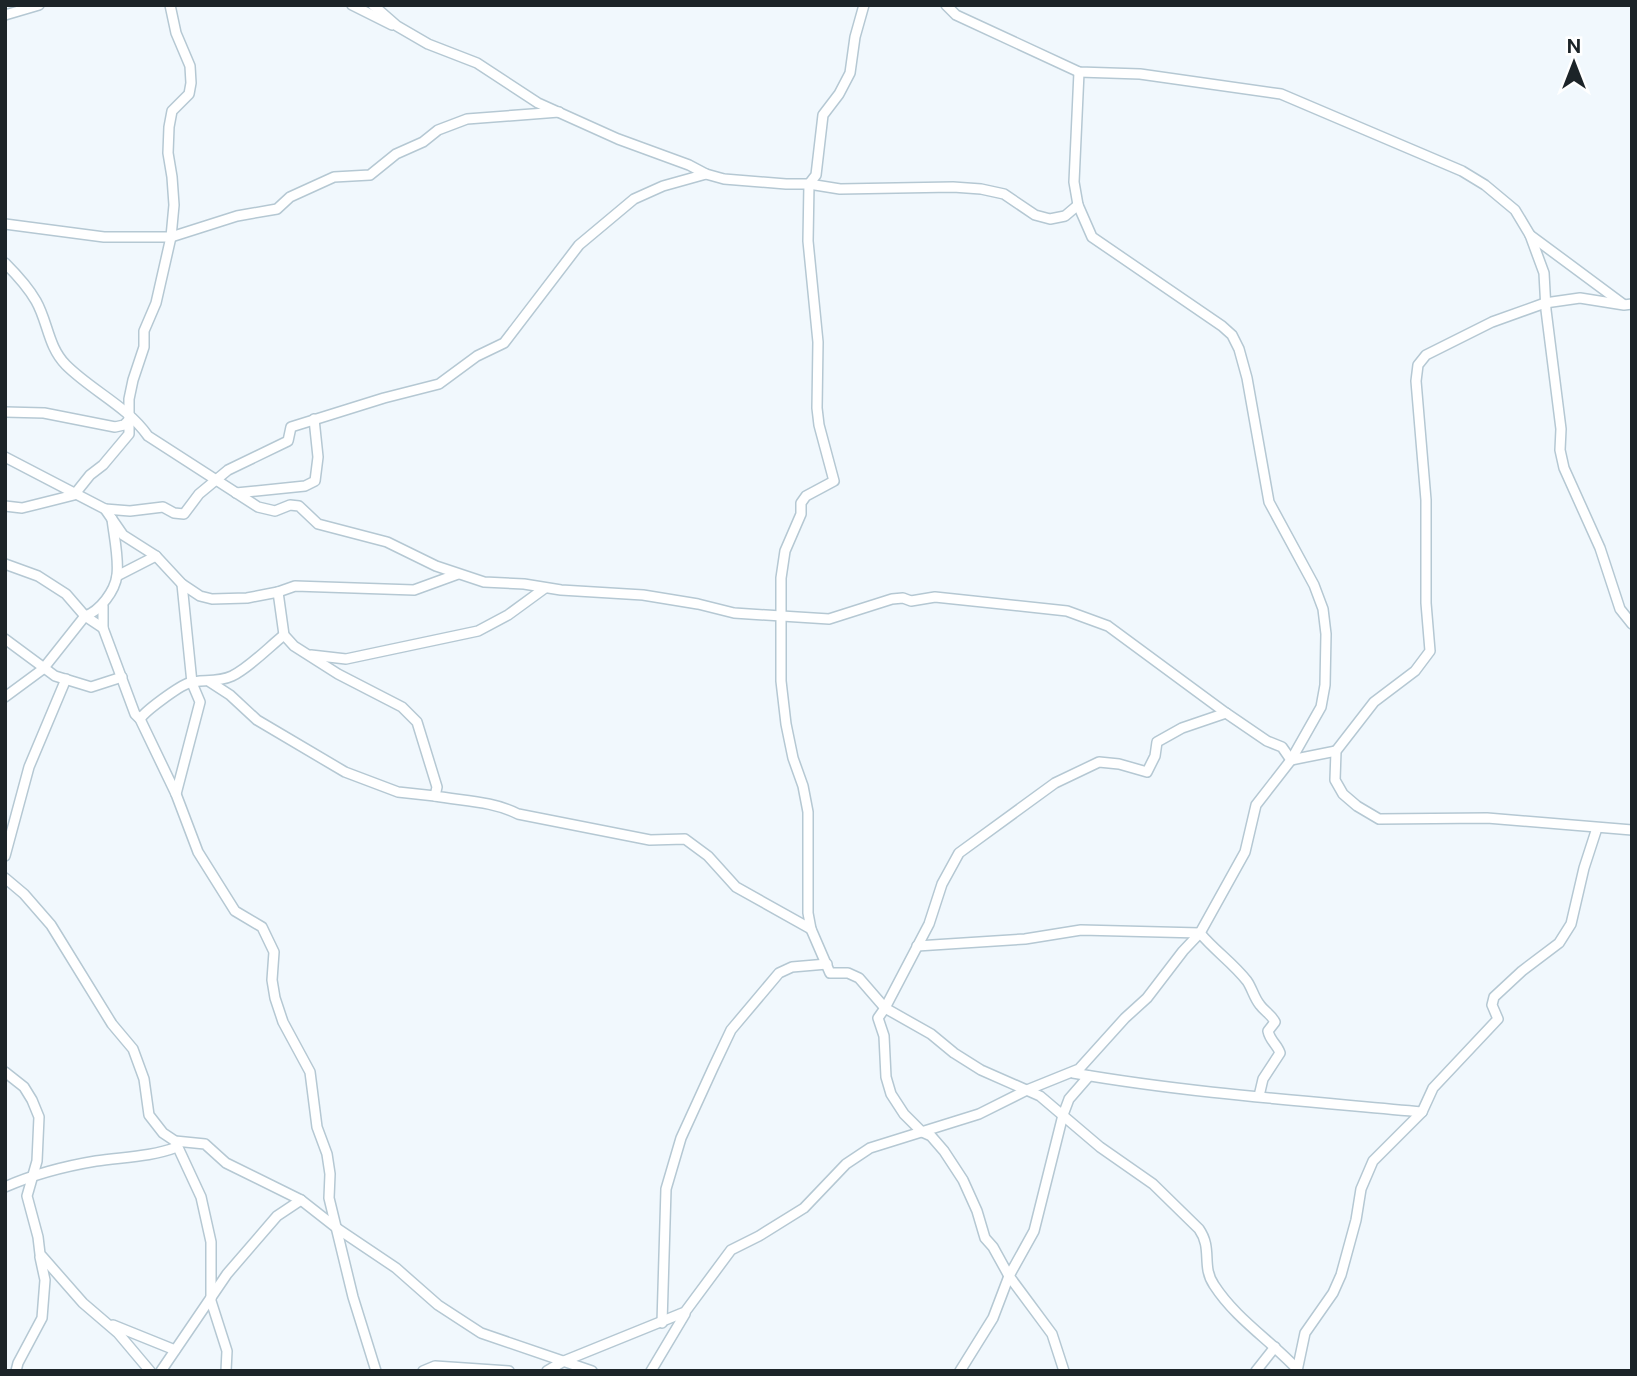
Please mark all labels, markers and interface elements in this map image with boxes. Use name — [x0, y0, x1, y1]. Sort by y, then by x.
north arrow — [1539, 28, 1609, 98]
text: N — [1567, 35, 1581, 57]

